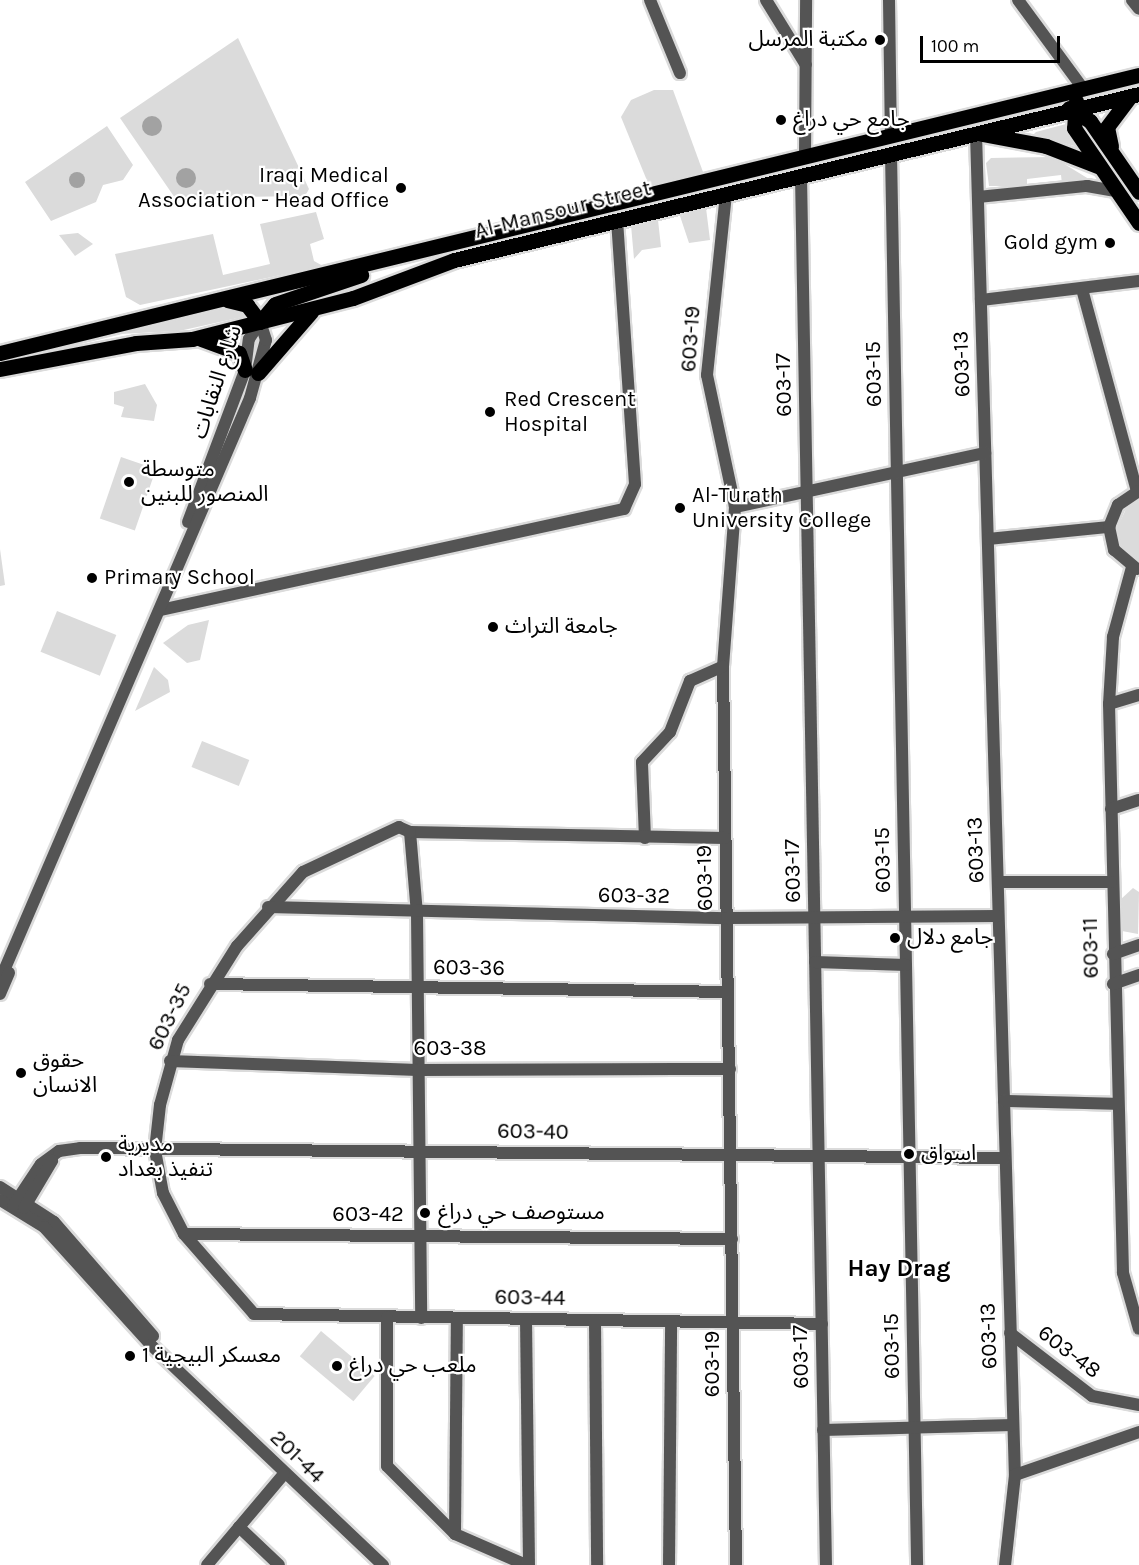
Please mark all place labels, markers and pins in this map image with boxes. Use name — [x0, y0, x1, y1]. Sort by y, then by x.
place label: مكتبة المرسل — [749, 27, 868, 53]
marker: مكتبة المرسل — [873, 33, 887, 47]
place label: جامع حي دراغ — [793, 107, 910, 133]
marker: جامع حي دراغ — [774, 113, 788, 127]
place label: Iraqi Medical Association - Head Office — [138, 162, 389, 214]
marker: Iraqi Medical Association - Head Office — [394, 181, 408, 195]
place label: Gold gym — [1004, 230, 1098, 256]
marker: Gold gym — [1103, 236, 1117, 250]
place label: Red Crescent Hospital — [504, 386, 636, 438]
marker: Red Crescent Hospital — [481, 403, 499, 421]
place label: متوسطة المنصور للبنين — [141, 456, 268, 508]
marker: متوسطة المنصور للبنين — [122, 475, 136, 489]
place label: Al-Turath University College — [692, 482, 871, 534]
marker: Al-Turath University College — [673, 501, 687, 515]
place label: Primary School — [104, 565, 255, 591]
marker: Primary School — [85, 571, 99, 585]
place label: جامعة التراث — [505, 614, 618, 640]
marker: جامعة التراث — [486, 620, 500, 634]
place label: جامع دلال — [907, 925, 993, 951]
marker: جامع دلال — [888, 931, 902, 945]
place label: حقوق الانسان — [33, 1047, 97, 1098]
marker: حقوق الانسان — [14, 1066, 28, 1080]
place label: مديرية تنفيذ بغداد — [118, 1131, 213, 1182]
place label: اسواق — [921, 1141, 976, 1167]
marker: اسواق — [902, 1147, 916, 1161]
marker: مديرية تنفيذ بغداد — [99, 1150, 113, 1164]
place label: مستوصف حي دراغ — [438, 1200, 605, 1226]
marker: مستوصف حي دراغ — [416, 1204, 434, 1222]
place label: معسكر البيجية 1 — [142, 1343, 281, 1369]
marker: معسكر البيجية 1 — [123, 1349, 137, 1363]
place label: ملعب حي دراغ — [349, 1353, 477, 1379]
marker: ملعب حي دراغ — [330, 1359, 344, 1373]

